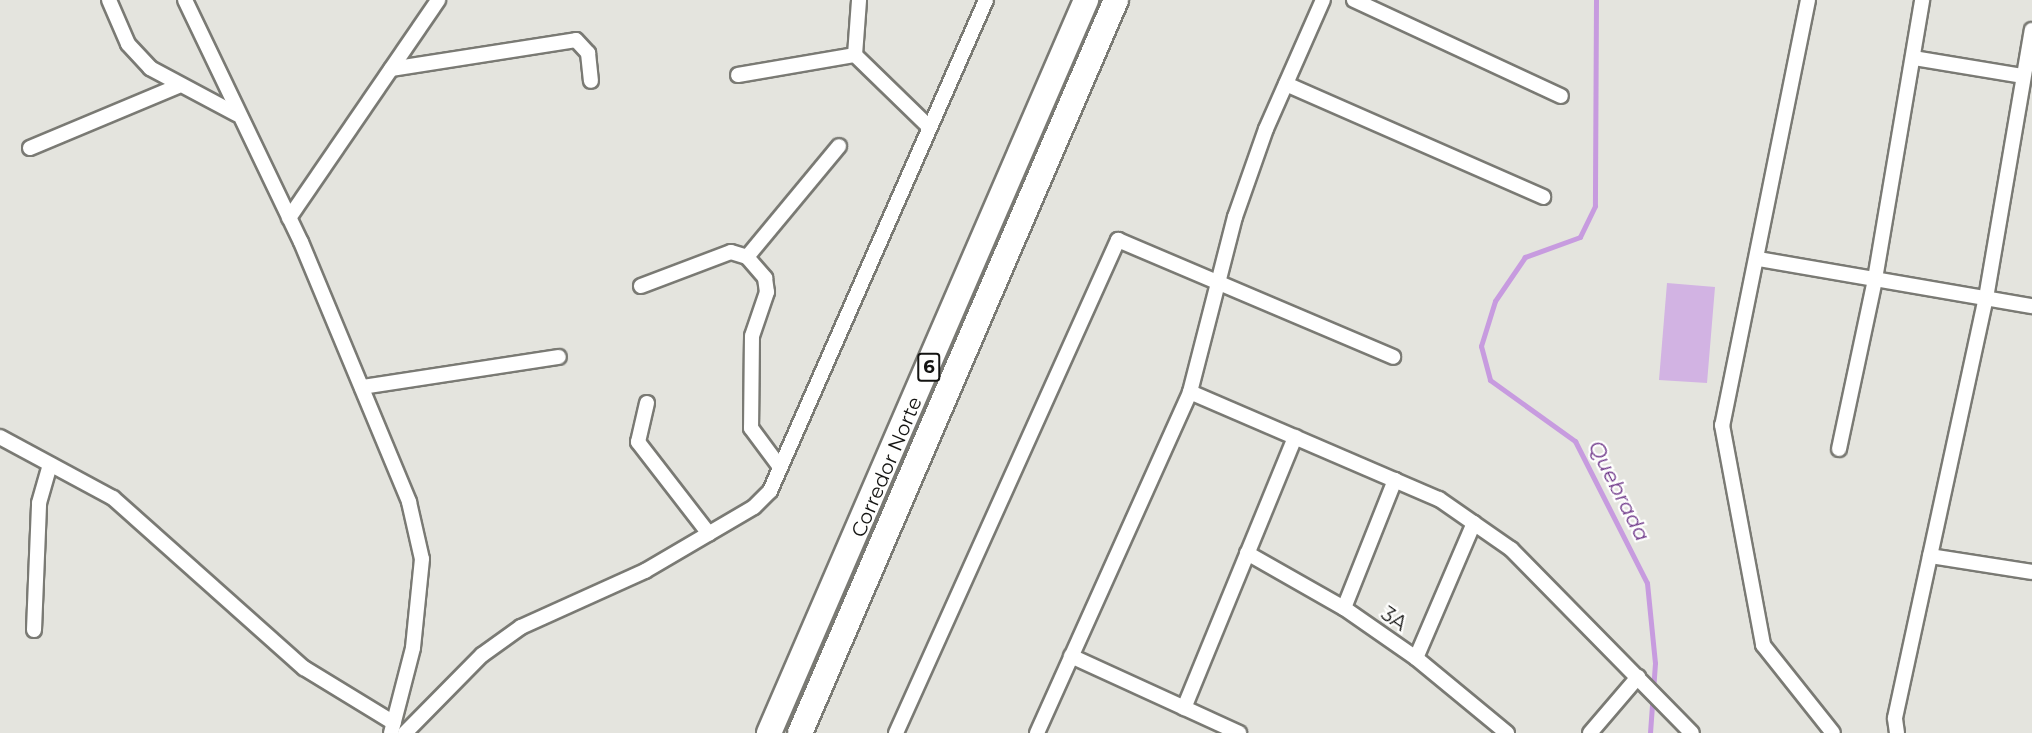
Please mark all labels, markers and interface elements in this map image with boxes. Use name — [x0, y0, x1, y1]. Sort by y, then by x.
road number: 6 — [917, 352, 941, 382]
street label: Corredor Norte — [847, 393, 927, 541]
water label: Quebrada — [1583, 436, 1655, 546]
street label: 3A — [1377, 602, 1411, 636]

